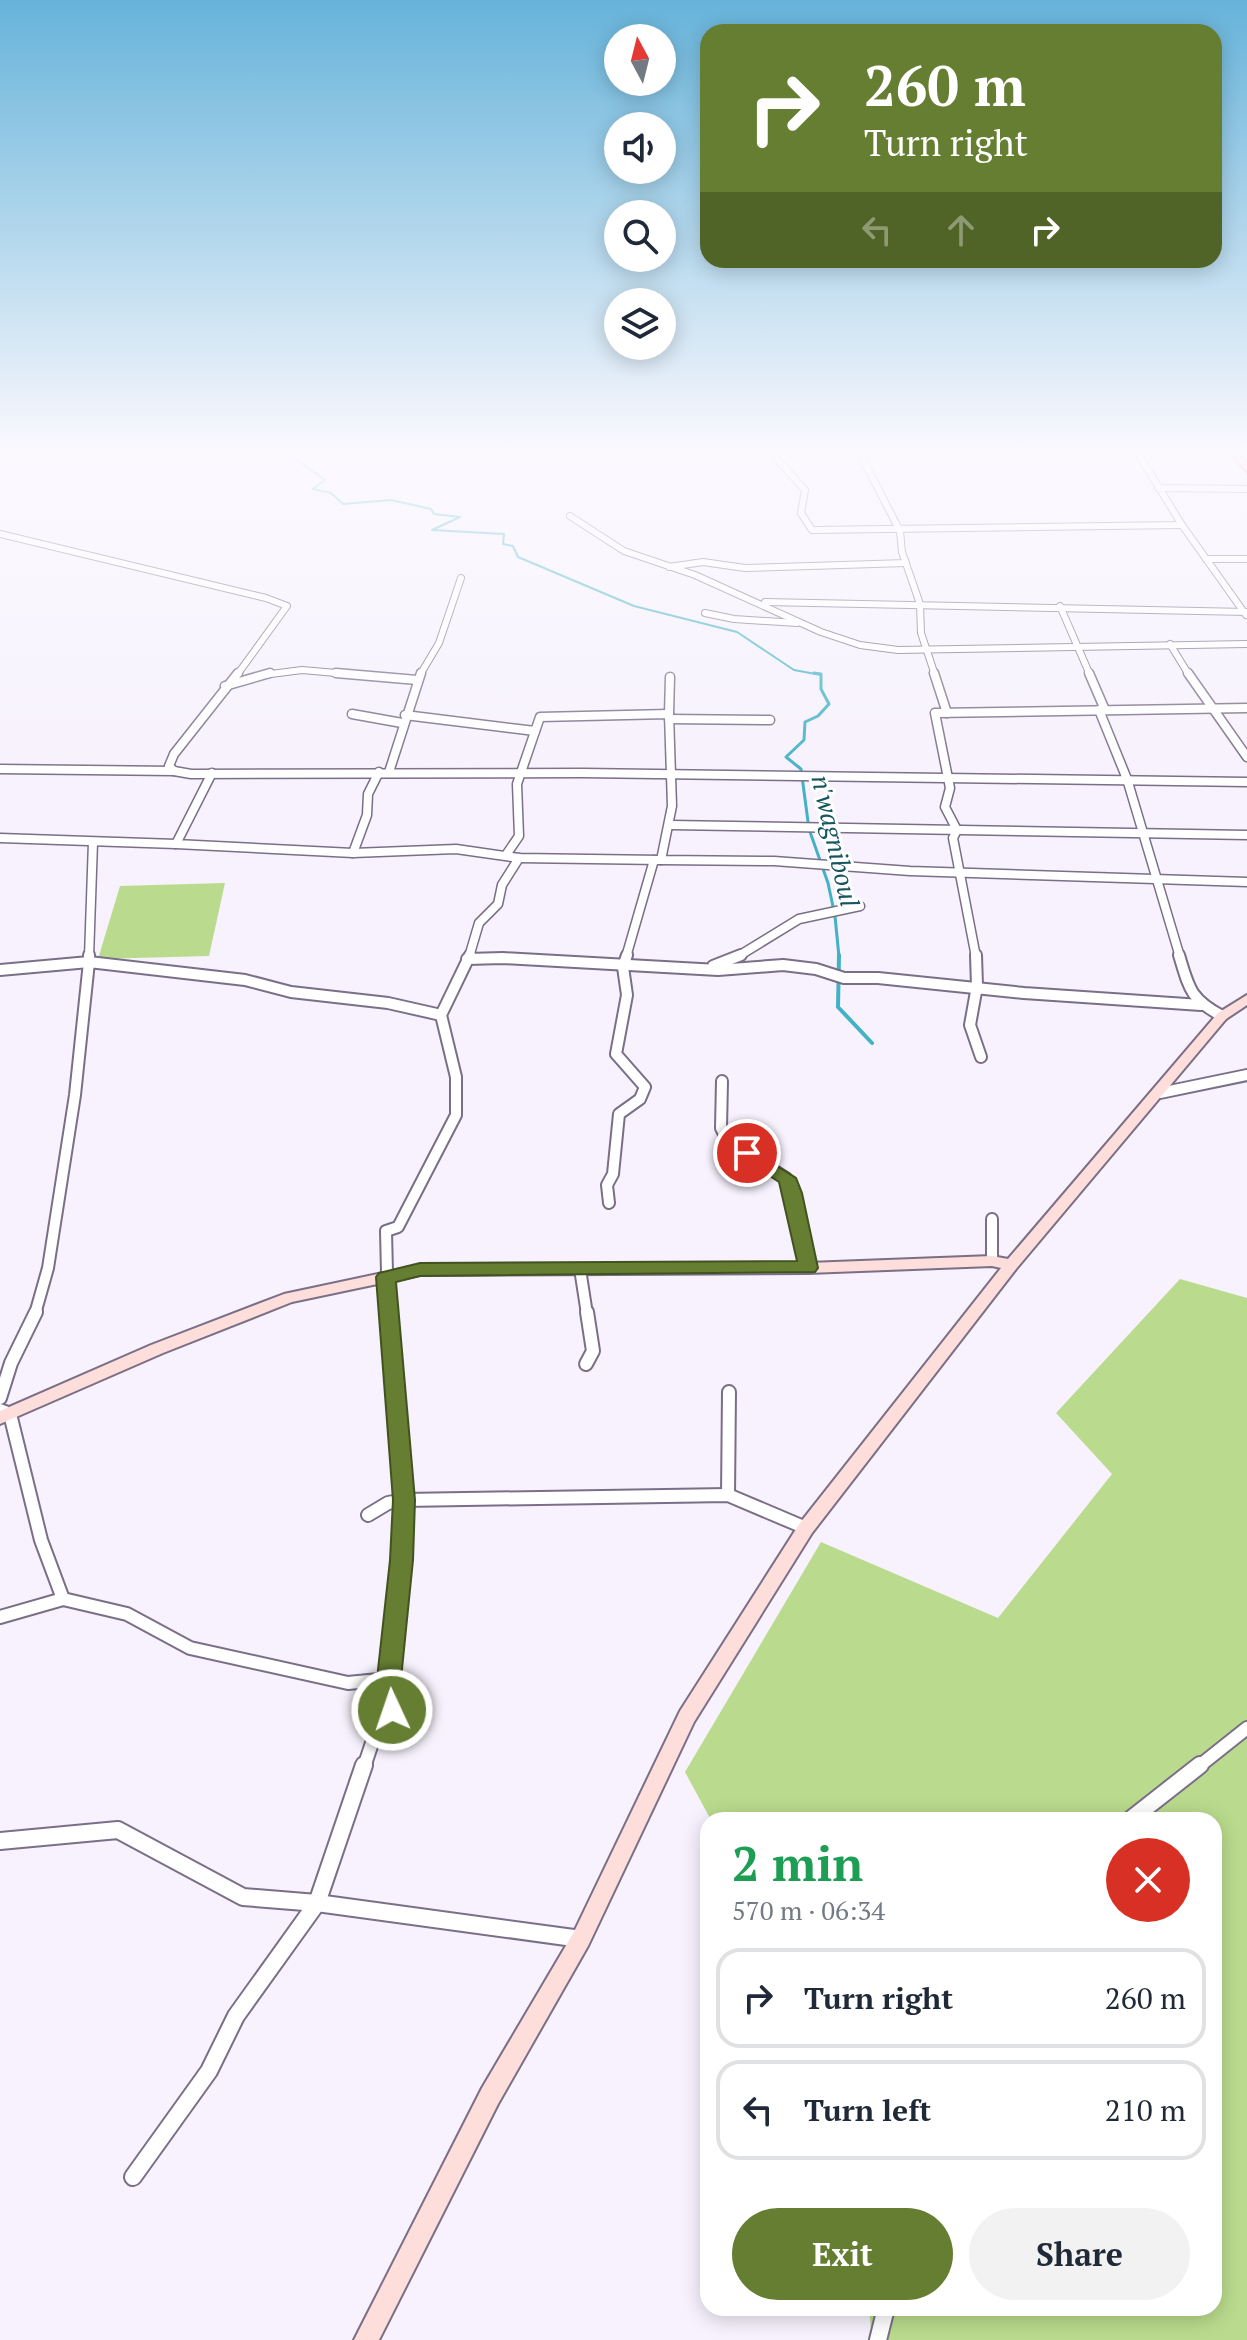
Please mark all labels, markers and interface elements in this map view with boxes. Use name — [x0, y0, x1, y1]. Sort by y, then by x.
north arrow — [604, 24, 676, 96]
map controls — [604, 24, 676, 360]
text: 260 m — [864, 48, 1026, 122]
icon: right — [732, 56, 836, 160]
button: sound — [604, 112, 676, 184]
text: Turn right — [864, 119, 1028, 166]
button: search — [604, 200, 676, 272]
icon: left — [855, 208, 899, 252]
icon: ahead — [939, 208, 983, 252]
icon: right — [1023, 208, 1067, 252]
button: layers — [604, 288, 676, 360]
water label: n'wagniboul — [804, 772, 868, 911]
pin — [713, 1119, 781, 1187]
icon: arrive — [725, 1131, 769, 1175]
position arrow — [350, 1668, 434, 1752]
text: 2 min — [732, 1831, 863, 1895]
button: close — [1106, 1838, 1190, 1922]
text: 570 m · 06:34 — [732, 1893, 885, 1927]
icon: right — [736, 1976, 780, 2020]
text: Turn right — [804, 1978, 953, 2018]
text: 260 m — [1105, 1978, 1186, 2018]
icon: left — [736, 2088, 780, 2132]
text: Turn left — [804, 2090, 931, 2130]
text: 210 m — [1105, 2090, 1186, 2130]
button: Exit — [732, 2208, 953, 2300]
button: Share — [969, 2208, 1190, 2300]

